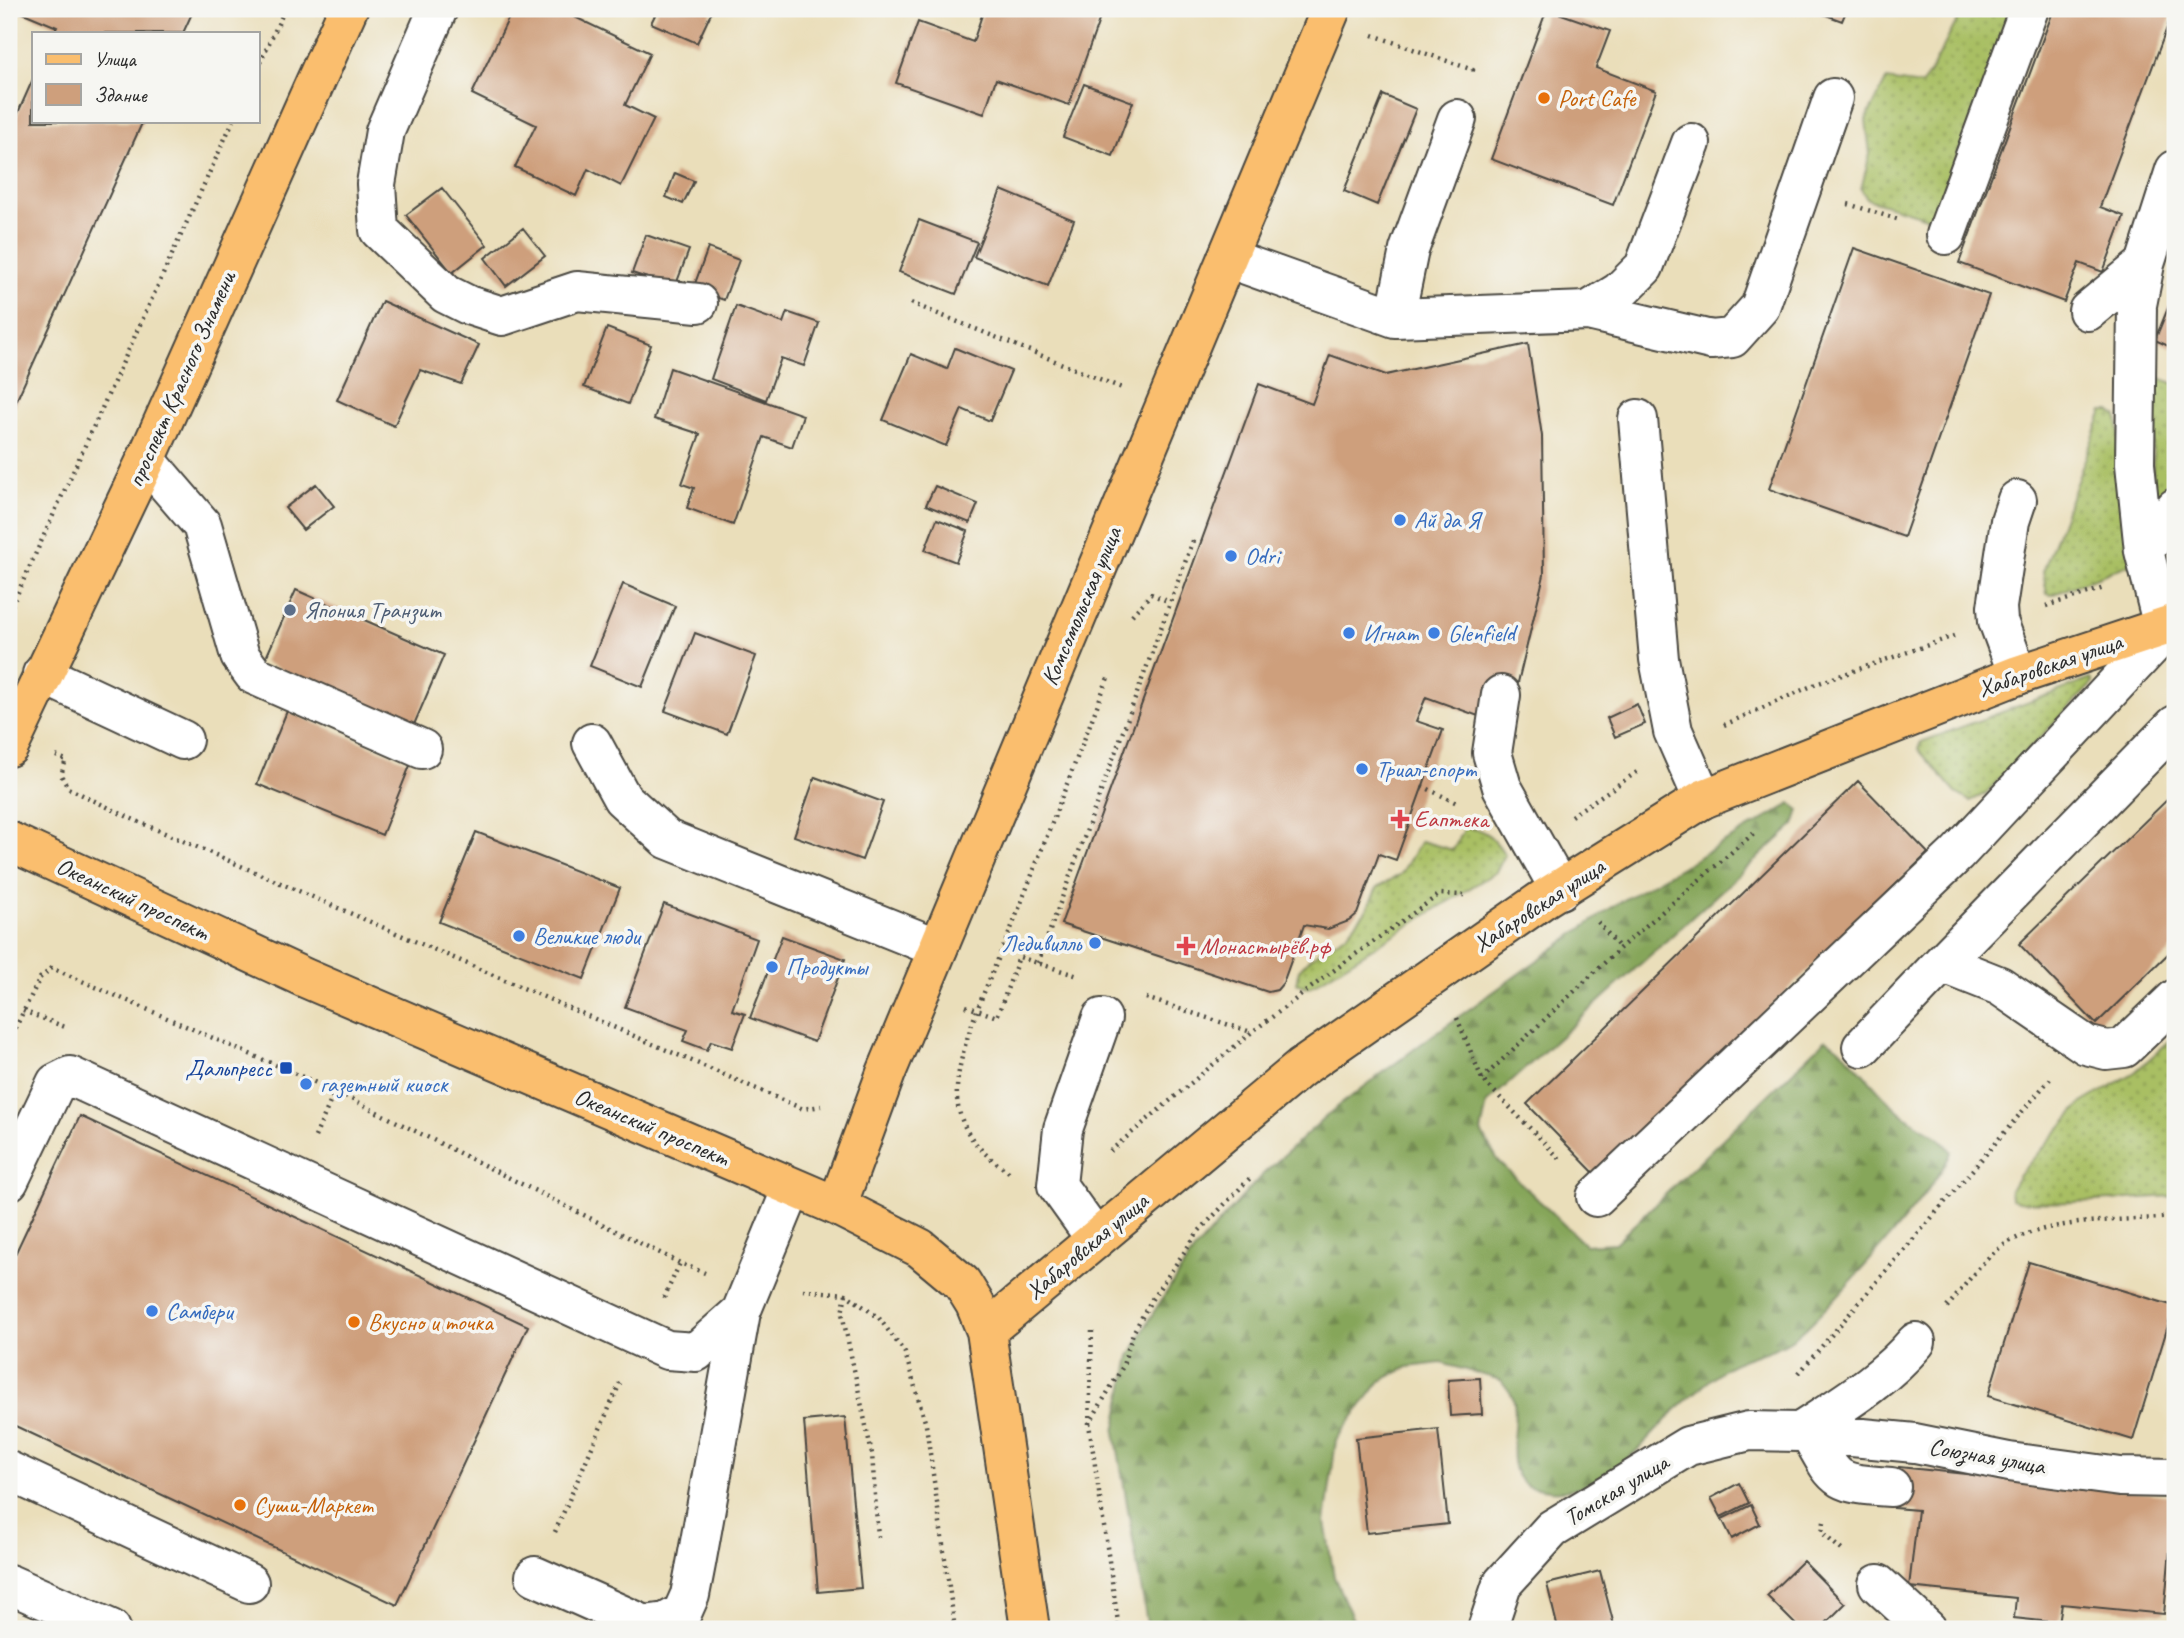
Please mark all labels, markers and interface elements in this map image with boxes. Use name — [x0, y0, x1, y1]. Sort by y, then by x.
legend — [32, 32, 259, 122]
text: Улица — [94, 46, 137, 72]
text: Здание — [94, 82, 148, 108]
place label: Port Cafe — [1558, 83, 1637, 113]
marker: Port Cafe — [1536, 90, 1552, 106]
street label: проспект Красного Знамени — [120, 265, 243, 492]
place label: Ай да Я — [1414, 505, 1483, 535]
marker: Ай да Я — [1392, 512, 1408, 528]
street label: Комсомольская улица — [1034, 521, 1128, 690]
place label: Odri — [1245, 541, 1282, 571]
marker: Odri — [1223, 548, 1239, 564]
place label: Япония Транзит — [304, 595, 442, 625]
marker: Япония Транзит — [282, 602, 298, 618]
place label: Игнат — [1363, 618, 1419, 648]
place label: Glenfield — [1448, 618, 1518, 648]
marker: Игнат — [1341, 625, 1357, 641]
marker: Glenfield — [1426, 625, 1442, 641]
street label: Хабаровская улица — [1974, 626, 2127, 704]
place label: Триал-спорт — [1376, 754, 1477, 784]
marker: Триал-спорт — [1354, 761, 1370, 777]
place label: Еаптека — [1414, 804, 1490, 834]
marker: Еаптека — [1392, 811, 1408, 827]
street label: Океанский проспект — [52, 851, 215, 948]
street label: Хабаровская улица — [1468, 851, 1611, 959]
place label: Великие люди — [533, 921, 642, 951]
marker: Великие люди — [511, 928, 527, 944]
place label: Ледивилль — [1002, 928, 1083, 958]
place label: Монастырёв.рф — [1200, 931, 1332, 961]
marker: Ледивилль — [1087, 935, 1103, 951]
marker: Монастырёв.рф — [1178, 938, 1194, 954]
place label: Продукты — [786, 952, 870, 982]
marker: Продукты — [764, 959, 780, 975]
place label: Дальпресс — [185, 1053, 273, 1083]
marker: Дальпресс — [278, 1060, 294, 1076]
place label: газетный киоск — [320, 1069, 450, 1099]
marker: газетный киоск — [298, 1076, 314, 1092]
street label: Океанский проспект — [570, 1081, 734, 1173]
street label: Хабаровская улица — [1020, 1185, 1155, 1306]
place label: Самбери — [166, 1296, 235, 1326]
marker: Самбери — [144, 1303, 160, 1319]
place label: Вкусно и точка — [368, 1307, 494, 1337]
marker: Вкусно и точка — [346, 1314, 362, 1330]
street label: Союзная улица — [1927, 1431, 2049, 1482]
street label: Томская улица — [1558, 1446, 1675, 1533]
place label: Суши-Маркет — [254, 1490, 374, 1520]
marker: Суши-Маркет — [232, 1497, 248, 1513]

